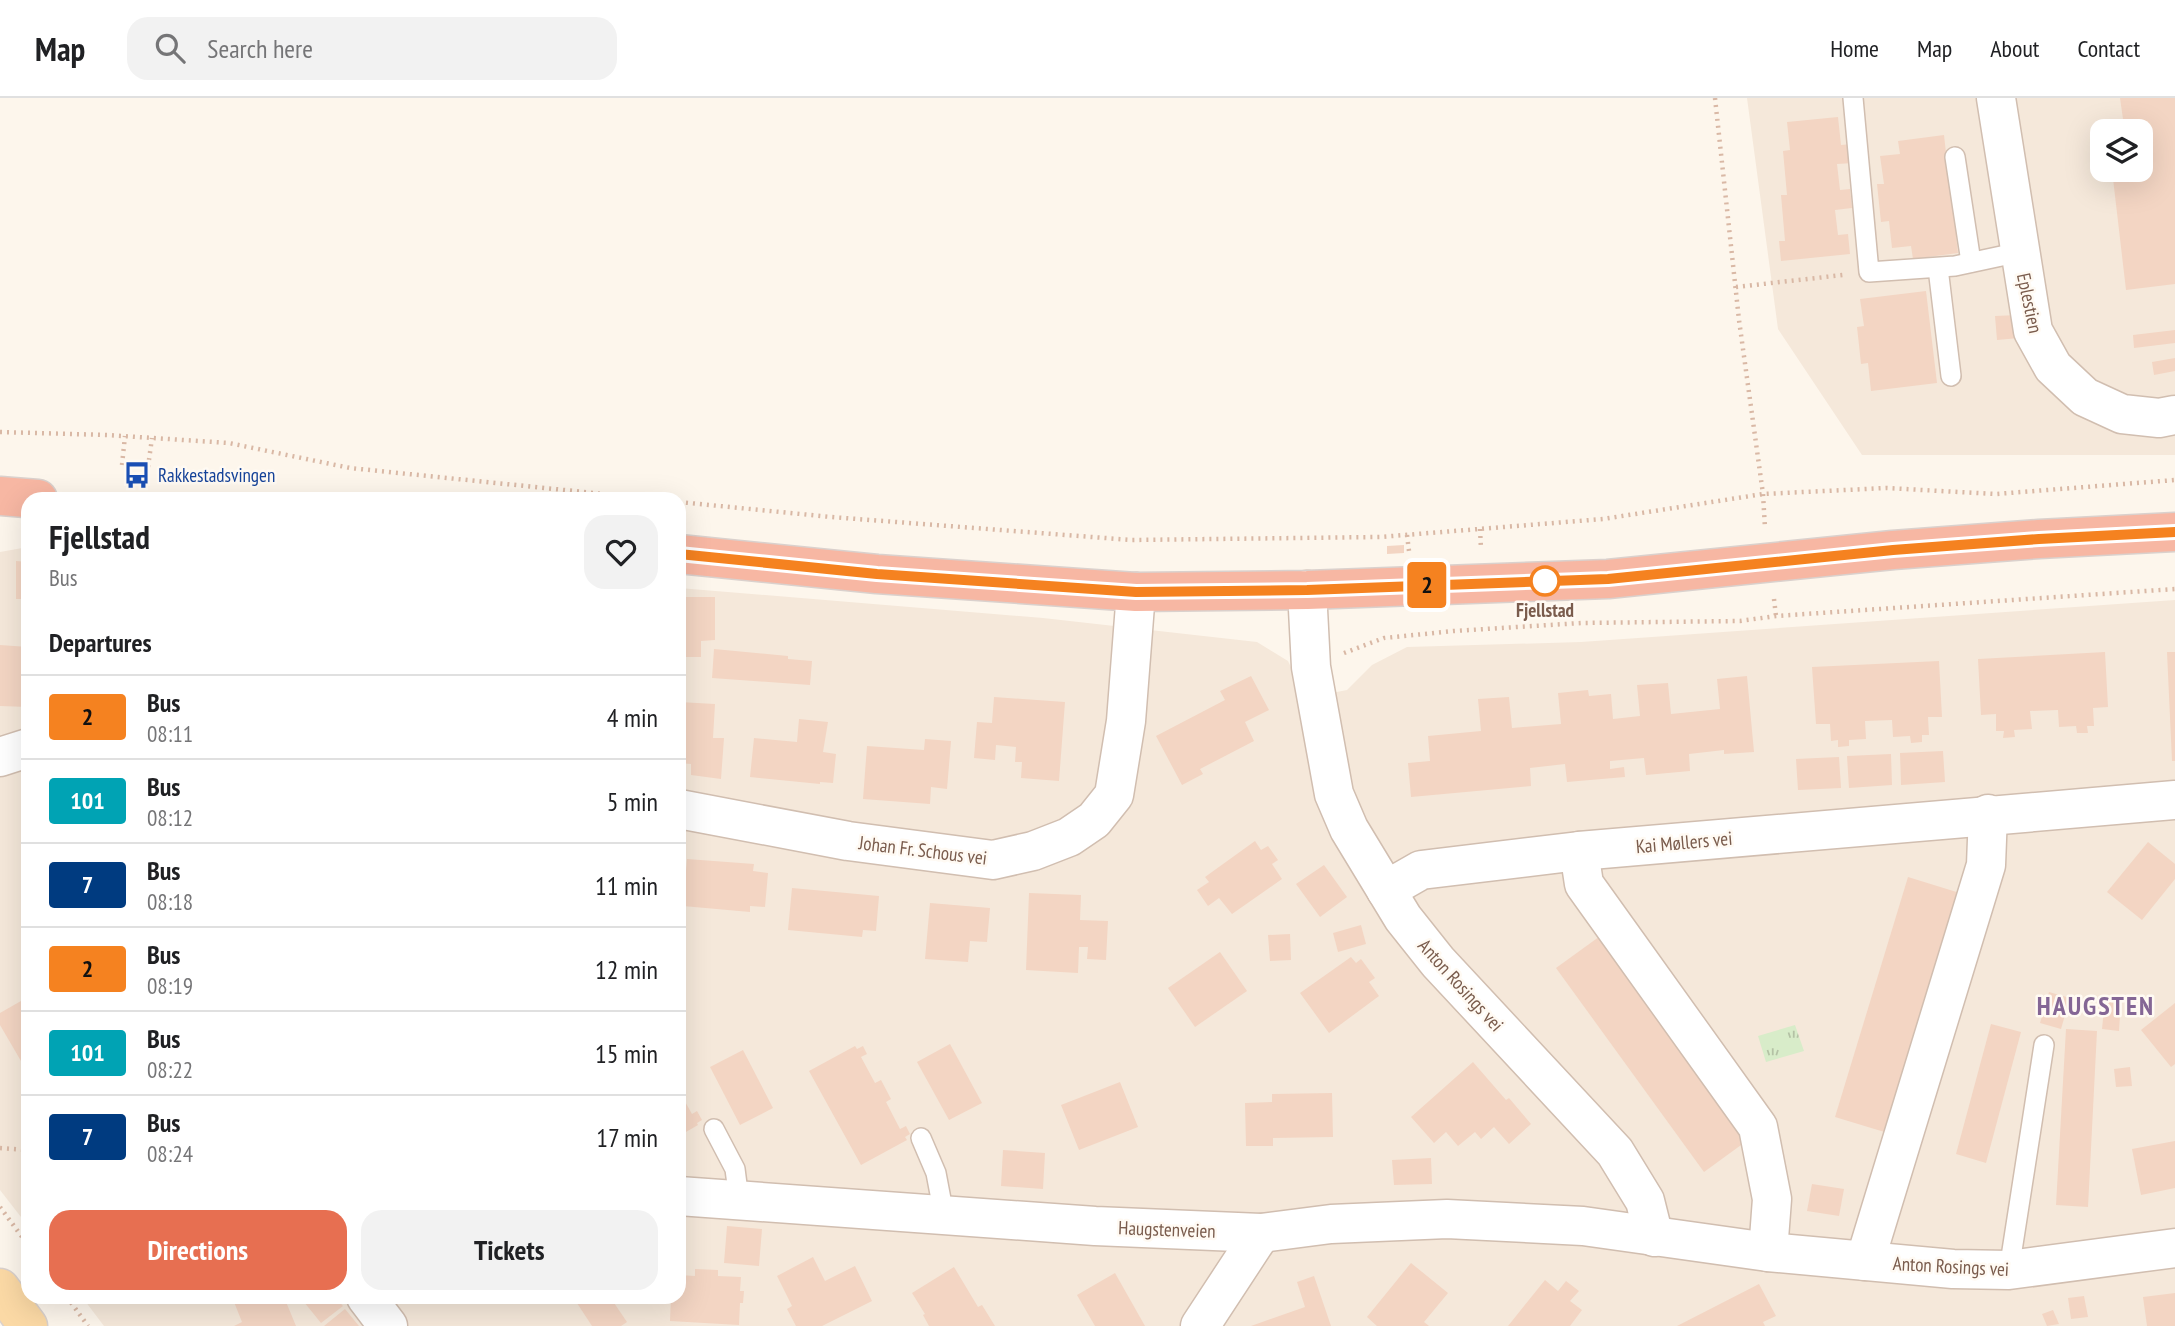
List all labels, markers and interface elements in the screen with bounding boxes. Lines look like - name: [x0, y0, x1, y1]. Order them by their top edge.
- search box: [127, 17, 617, 80]
- text: Map: [35, 27, 85, 70]
- icon: search: [151, 29, 189, 67]
- text: Search here: [207, 32, 313, 65]
- text: Home: [1830, 33, 1879, 64]
- text: Map: [1917, 33, 1952, 64]
- text: About: [1990, 33, 2039, 64]
- text: Contact: [2077, 33, 2140, 64]
- map controls: [2090, 119, 2153, 182]
- button: layers: [2090, 119, 2153, 182]
- street label: Eplestien: [2012, 271, 2048, 335]
- bus stop icon: Rakkestadsvingen: [122, 460, 152, 490]
- place label: Rakkestadsvingen: [158, 463, 275, 487]
- text: Fjellstad: [49, 515, 150, 558]
- button: heart: [584, 515, 658, 589]
- line badge: 2: [1404, 562, 1450, 608]
- text: Bus: [49, 563, 78, 592]
- marker: Fjellstad: [1530, 566, 1560, 596]
- text: 2: [1421, 569, 1433, 600]
- place label: Fjellstad: [1516, 598, 1574, 622]
- text: Departures: [49, 626, 152, 659]
- text: Bus: [147, 686, 180, 719]
- text: 2: [82, 701, 93, 732]
- text: 4 min: [607, 701, 658, 734]
- text: 08:11: [147, 719, 193, 748]
- text: Bus: [147, 770, 180, 803]
- text: 101: [70, 785, 105, 816]
- text: 5 min: [607, 785, 658, 818]
- text: 08:12: [147, 803, 193, 832]
- street label: Kai Møllers vei: [1635, 826, 1733, 858]
- street label: Johan Fr. Schous vei: [857, 830, 988, 870]
- text: Bus: [147, 854, 180, 887]
- text: 7: [82, 869, 93, 900]
- text: 11 min: [595, 869, 658, 902]
- text: 08:18: [147, 887, 193, 916]
- street label: Anton Rosings vei: [1413, 934, 1509, 1036]
- text: Bus: [147, 938, 180, 971]
- text: 2: [82, 953, 93, 984]
- text: 12 min: [595, 953, 658, 986]
- text: 08:19: [147, 971, 193, 1000]
- district label: HAUGSTEN: [2037, 989, 2155, 1022]
- text: Bus: [147, 1022, 180, 1055]
- text: 101: [70, 1037, 105, 1068]
- text: 15 min: [595, 1037, 658, 1070]
- text: 08:22: [147, 1055, 193, 1084]
- text: Bus: [147, 1106, 180, 1139]
- text: 7: [82, 1121, 93, 1152]
- text: 17 min: [596, 1121, 658, 1154]
- text: 08:24: [147, 1139, 193, 1168]
- button: Directions: [49, 1210, 347, 1290]
- button: Tickets: [361, 1210, 658, 1290]
- street label: Haugstenveien: [1118, 1215, 1216, 1243]
- street label: Anton Rosings vei: [1892, 1251, 2010, 1281]

